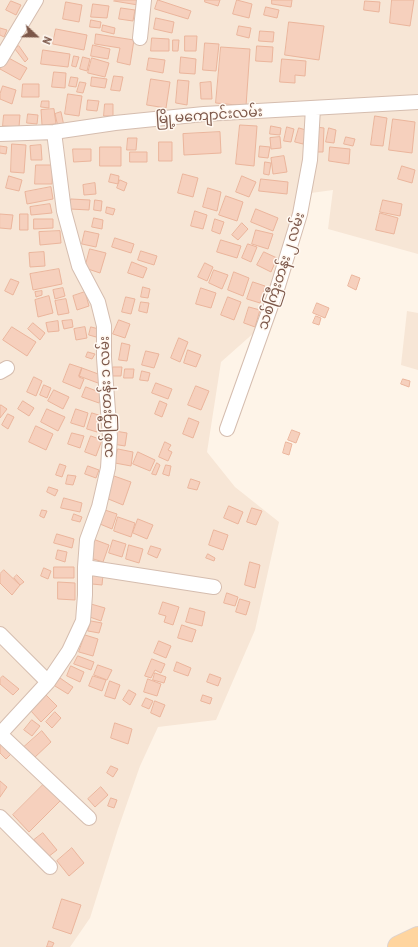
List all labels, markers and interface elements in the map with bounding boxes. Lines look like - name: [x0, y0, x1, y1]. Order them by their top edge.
- north arrow: [16, 16, 56, 56]
- text: N: [40, 35, 55, 47]
- street label: မြို့မကျောင်းလမ်း: [155, 103, 263, 127]
- street label: သစ်ကြီးတန်း ၂ လမ်း: [254, 210, 308, 332]
- street label: သစ်ကြီးတန်း ၁ လမ်း: [95, 336, 117, 458]

